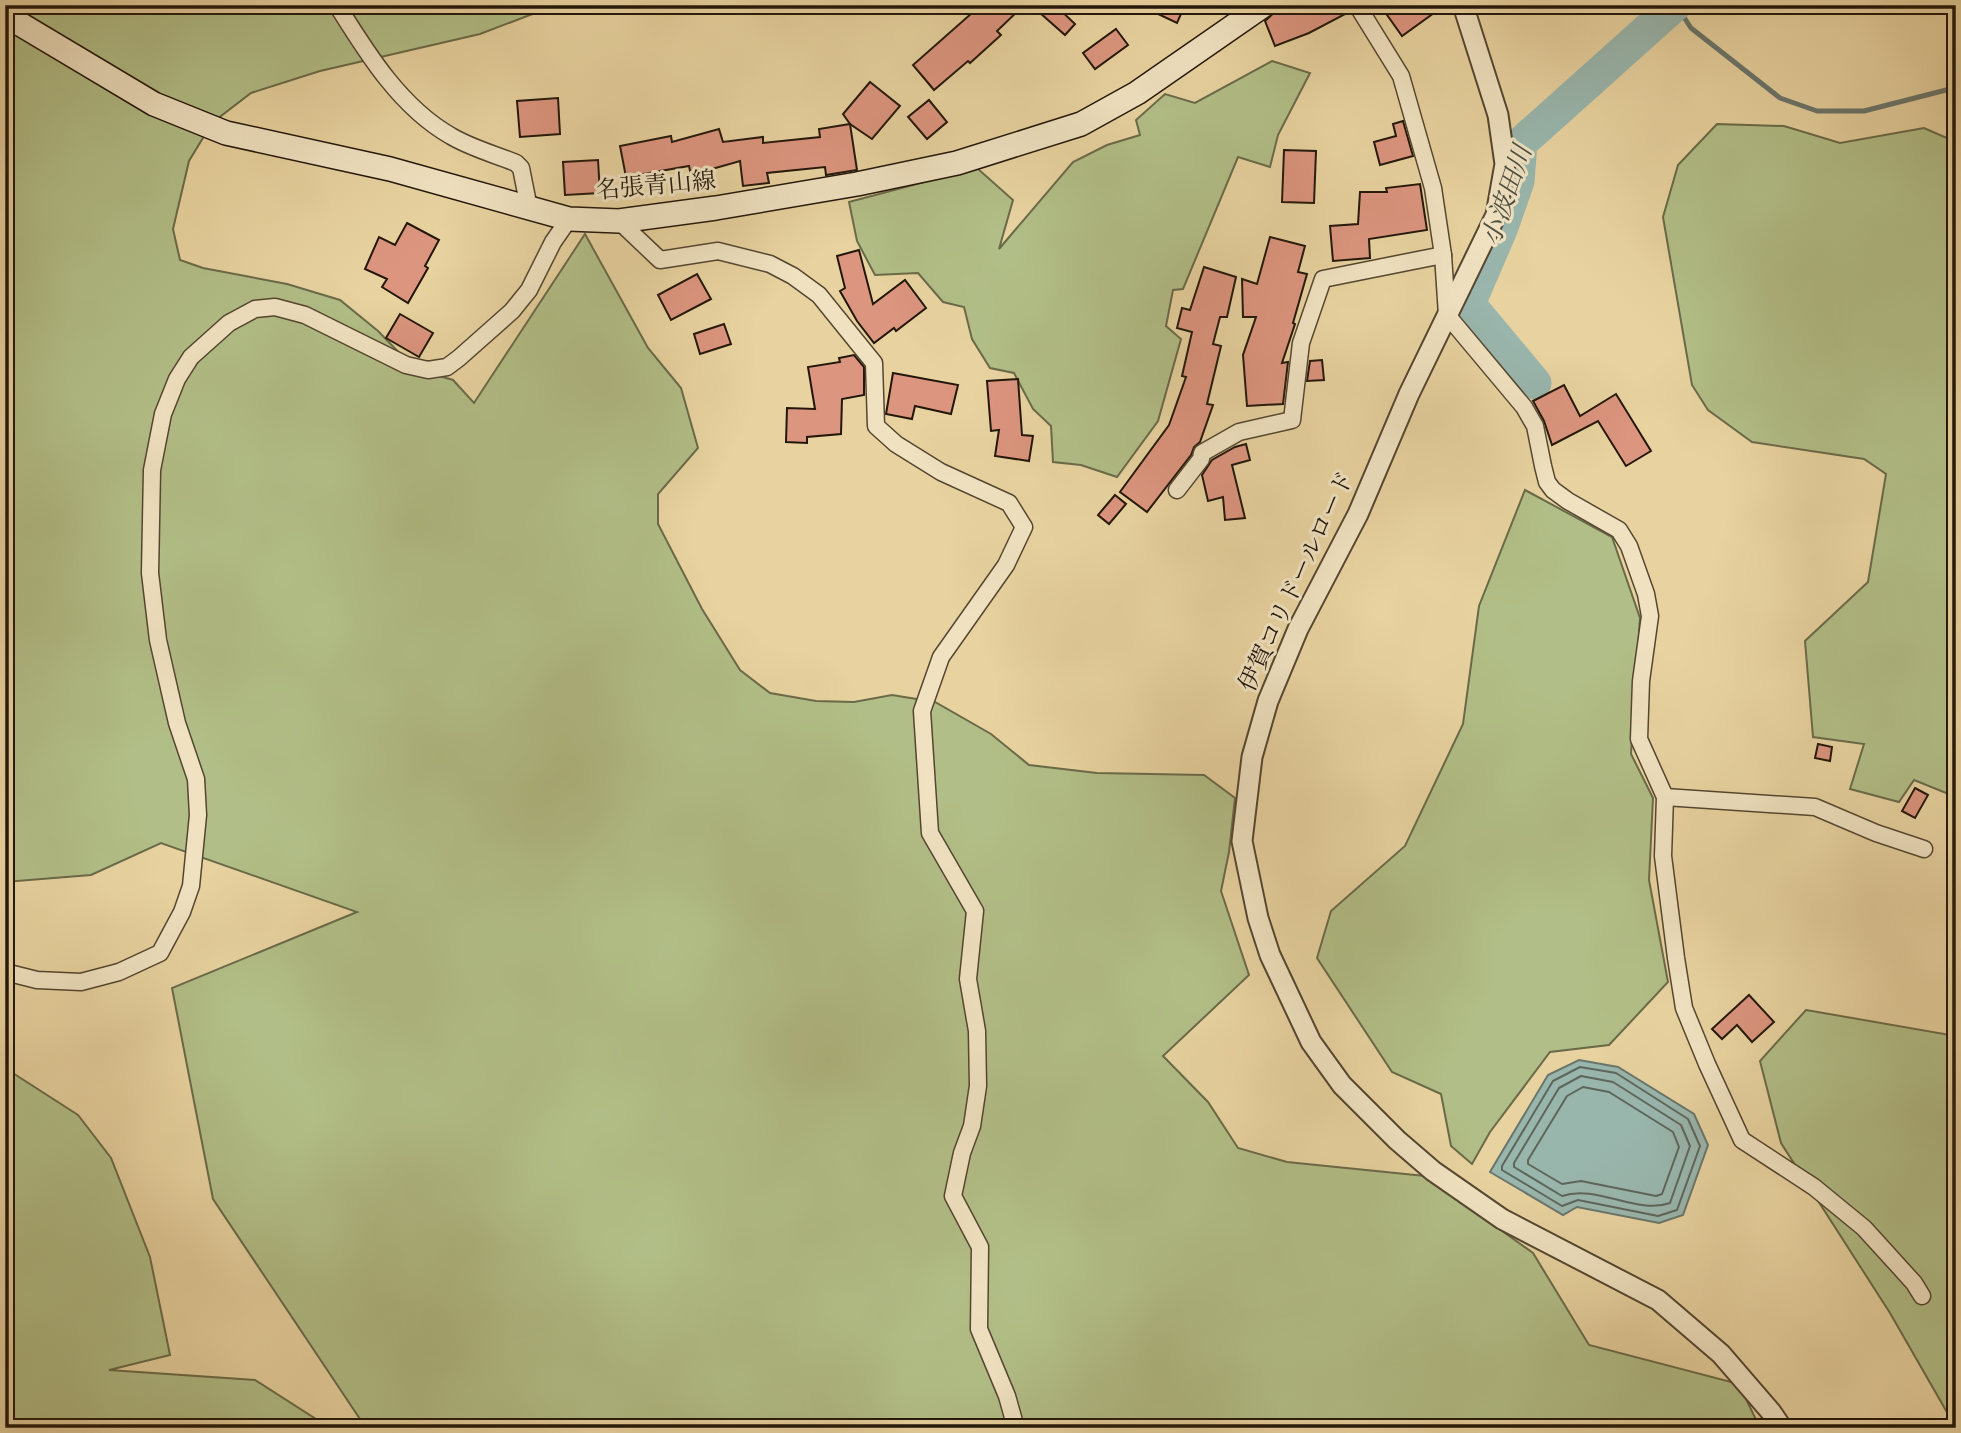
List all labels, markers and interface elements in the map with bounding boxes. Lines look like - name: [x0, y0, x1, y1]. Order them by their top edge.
- water label: 小波田川: [1477, 139, 1538, 249]
- street label: 名張青山線: [595, 167, 717, 204]
- street label: 伊賀コリドールロード: [1234, 467, 1359, 696]

